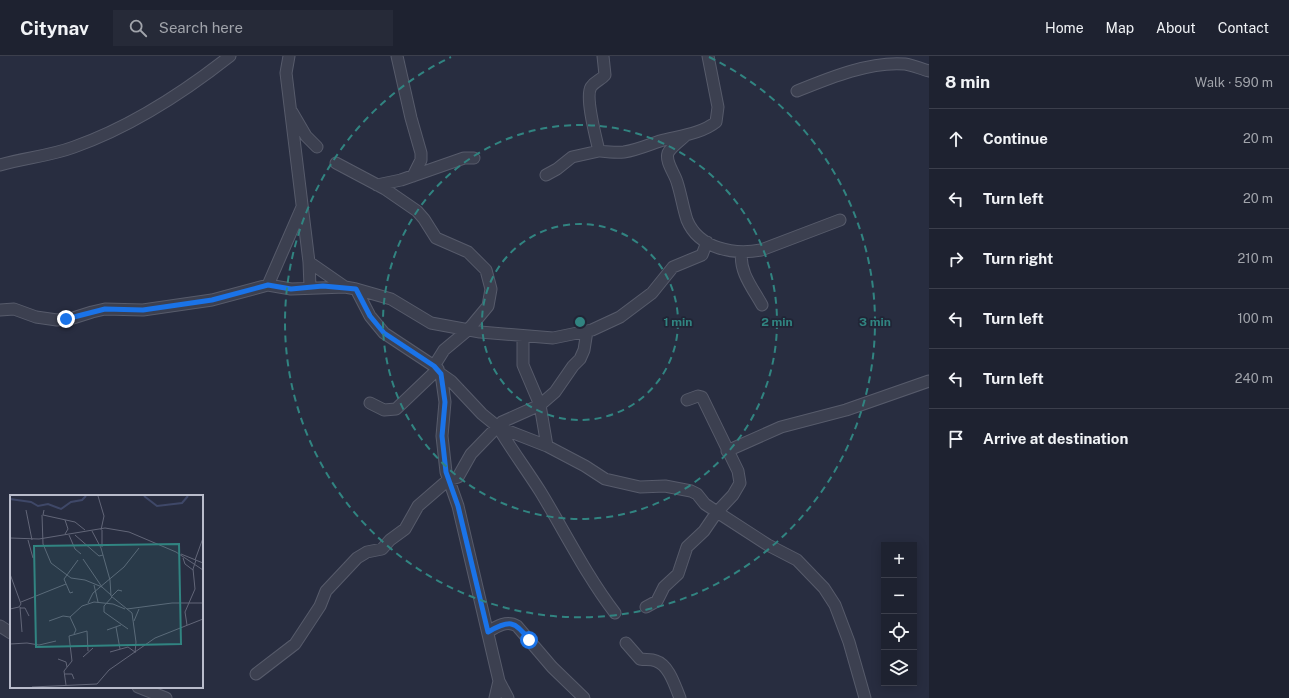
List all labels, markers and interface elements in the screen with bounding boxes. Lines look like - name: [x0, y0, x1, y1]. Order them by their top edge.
- search box: [113, 10, 393, 46]
- text: Citynav: [20, 17, 89, 39]
- icon: search: [127, 17, 149, 39]
- text: Search here: [159, 19, 243, 36]
- text: Home: [1045, 20, 1084, 36]
- text: Map: [1106, 20, 1134, 36]
- text: About: [1156, 20, 1196, 36]
- text: Contact: [1218, 20, 1269, 36]
- text: 8 min: [945, 72, 990, 92]
- text: Walk · 590 m: [1195, 75, 1273, 90]
- icon: ahead: [945, 128, 967, 150]
- text: Continue: [983, 130, 1048, 147]
- text: 20 m: [1243, 131, 1273, 146]
- icon: left: [945, 188, 967, 210]
- text: Turn left: [983, 190, 1044, 207]
- text: 20 m: [1243, 191, 1273, 206]
- icon: right: [945, 248, 967, 270]
- text: Turn right: [983, 250, 1053, 267]
- text: 210 m: [1238, 251, 1273, 266]
- icon: left: [945, 308, 967, 330]
- route end: [57, 310, 75, 328]
- text: Turn left: [983, 310, 1044, 327]
- text: 100 m: [1237, 311, 1273, 326]
- centre of rings: [573, 315, 587, 329]
- text: 1 min: [664, 315, 692, 329]
- text: 2 min: [761, 315, 793, 329]
- text: 3 min: [859, 315, 891, 329]
- icon: left: [945, 368, 967, 390]
- text: Turn left: [983, 370, 1044, 387]
- text: 240 m: [1235, 371, 1273, 386]
- icon: arrive: [945, 428, 967, 450]
- text: Arrive at destination: [983, 430, 1128, 447]
- inset map: [10, 495, 203, 688]
- map controls: [881, 542, 917, 686]
- button: +: [881, 542, 917, 578]
- button: −: [881, 578, 917, 614]
- button: locate: [881, 614, 917, 650]
- route start: [520, 631, 538, 649]
- button: layers: [881, 650, 917, 686]

